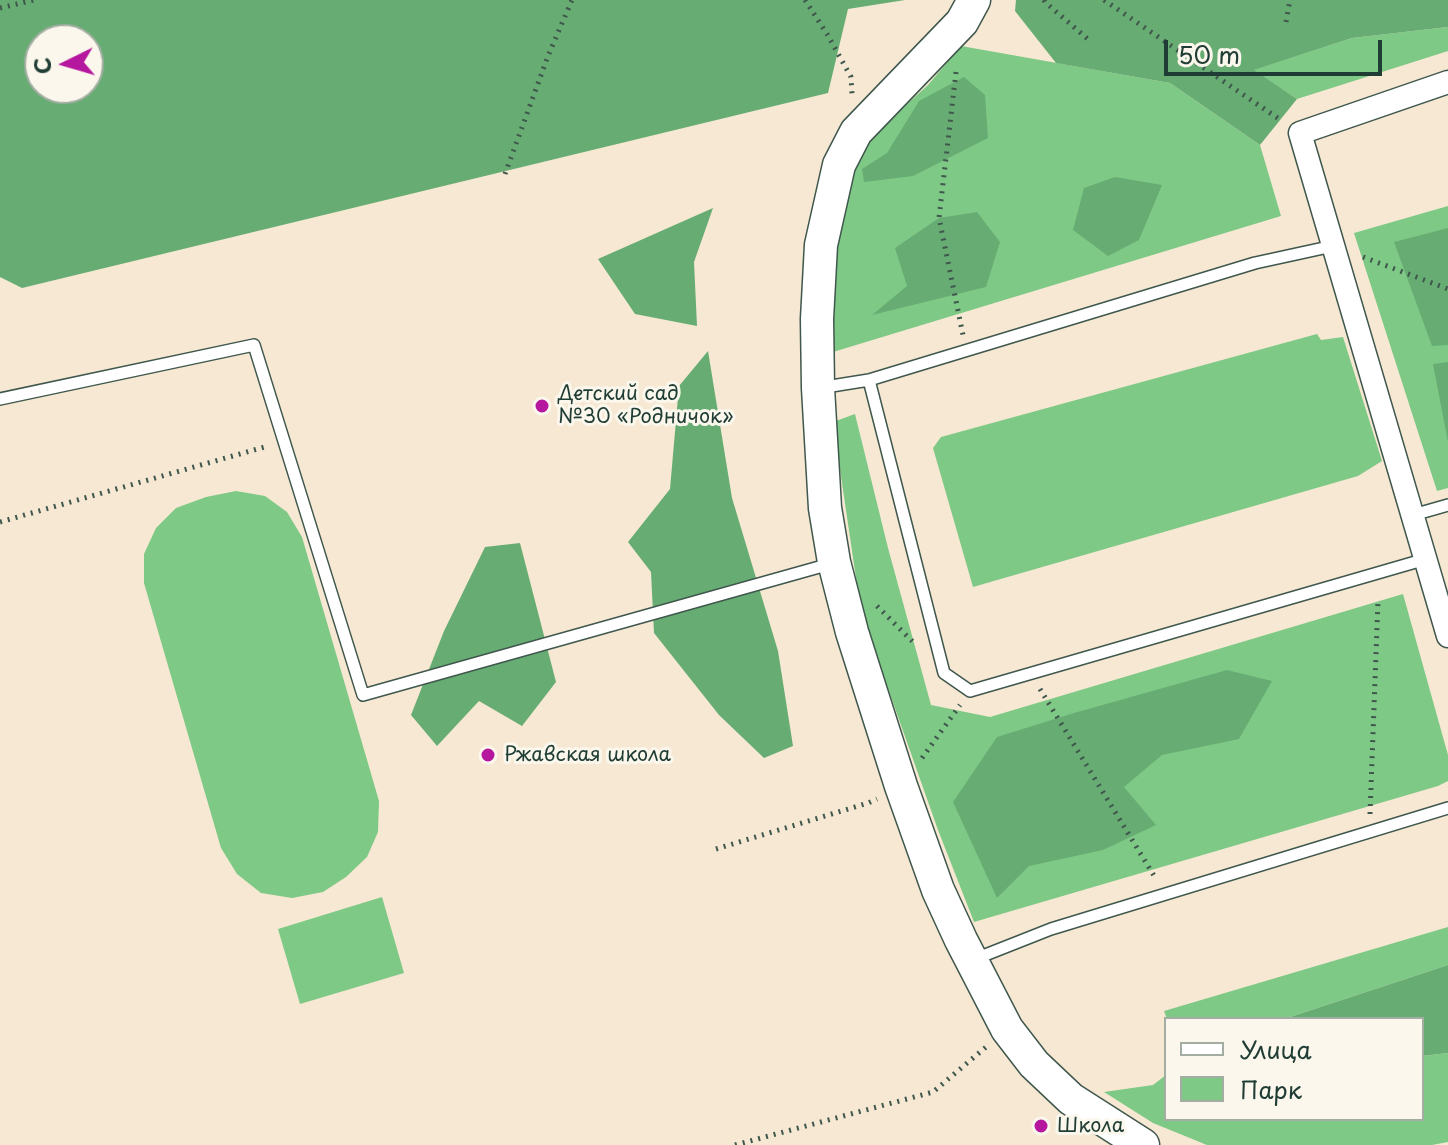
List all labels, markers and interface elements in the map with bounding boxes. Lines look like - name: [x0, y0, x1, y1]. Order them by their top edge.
- north arrow: [24, 24, 104, 104]
- scale bar: [1168, 24, 1386, 74]
- text: 50 m: [1178, 36, 1240, 72]
- text: С: [24, 56, 59, 76]
- place label: Детский сад №30 «Родничок»: [558, 382, 733, 429]
- marker: Детский сад №30 «Родничок»: [533, 397, 551, 415]
- place label: Ржавская школа: [504, 743, 671, 767]
- marker: Ржавская школа: [479, 746, 497, 764]
- legend: [1164, 1017, 1424, 1121]
- text: Улица: [1240, 1031, 1312, 1067]
- text: Парк: [1240, 1071, 1302, 1107]
- place label: Школа: [1057, 1114, 1124, 1138]
- marker: Школа: [1032, 1117, 1050, 1135]

